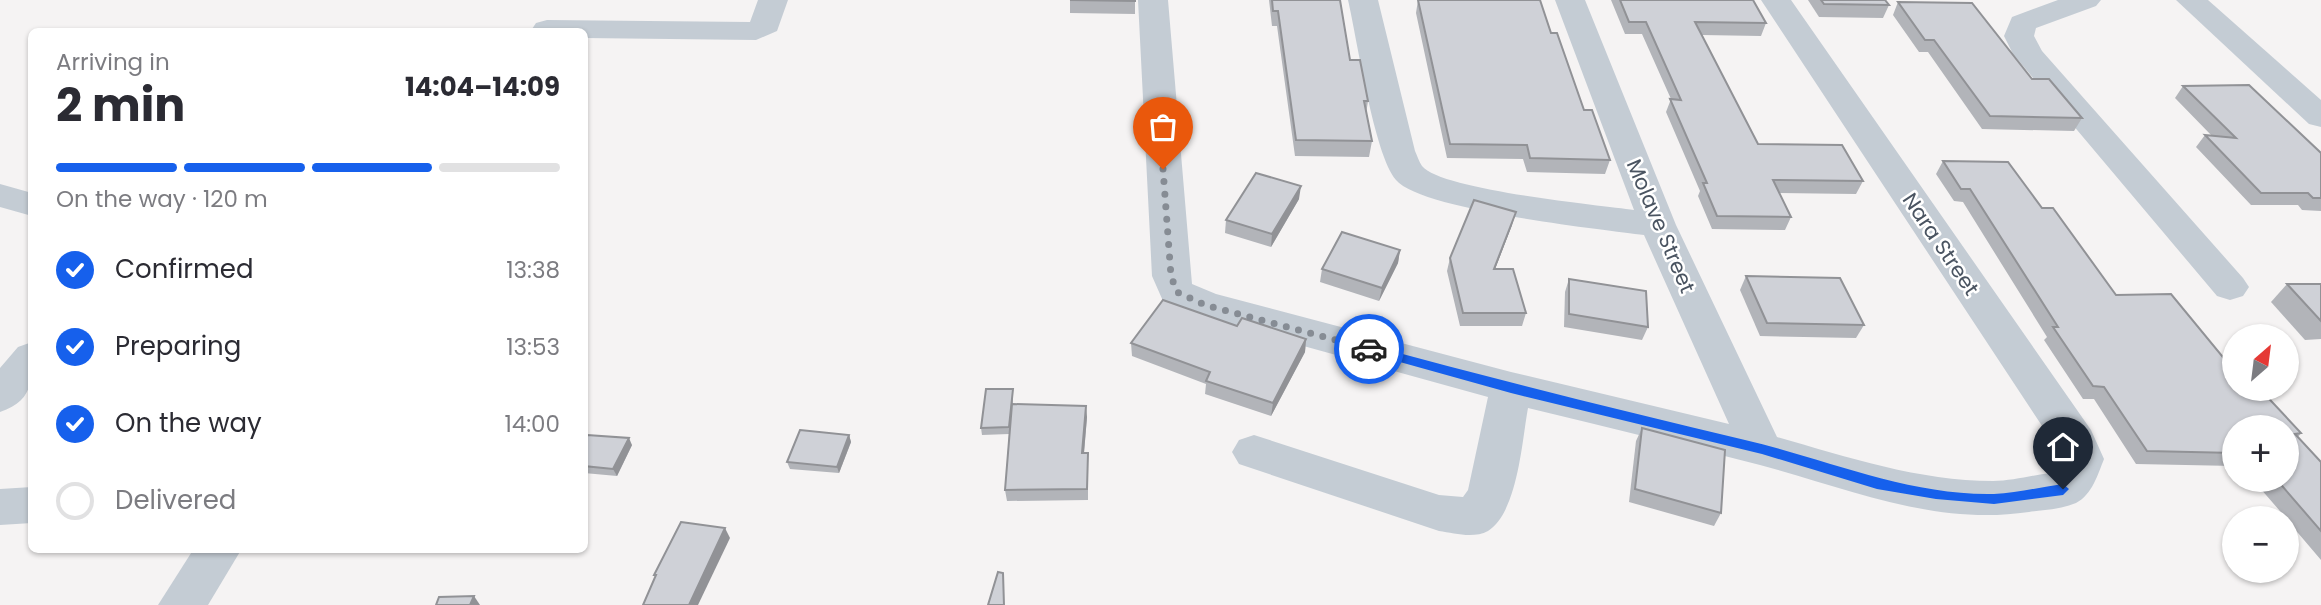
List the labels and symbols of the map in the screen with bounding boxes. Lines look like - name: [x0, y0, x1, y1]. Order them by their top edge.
- pin: [1133, 97, 1193, 169]
- street label: Molave Street: [1620, 155, 1702, 297]
- street label: Nara Street: [1896, 187, 1986, 301]
- courier: [1334, 314, 1404, 384]
- north arrow: [2222, 324, 2300, 401]
- pin: [2033, 417, 2093, 489]

